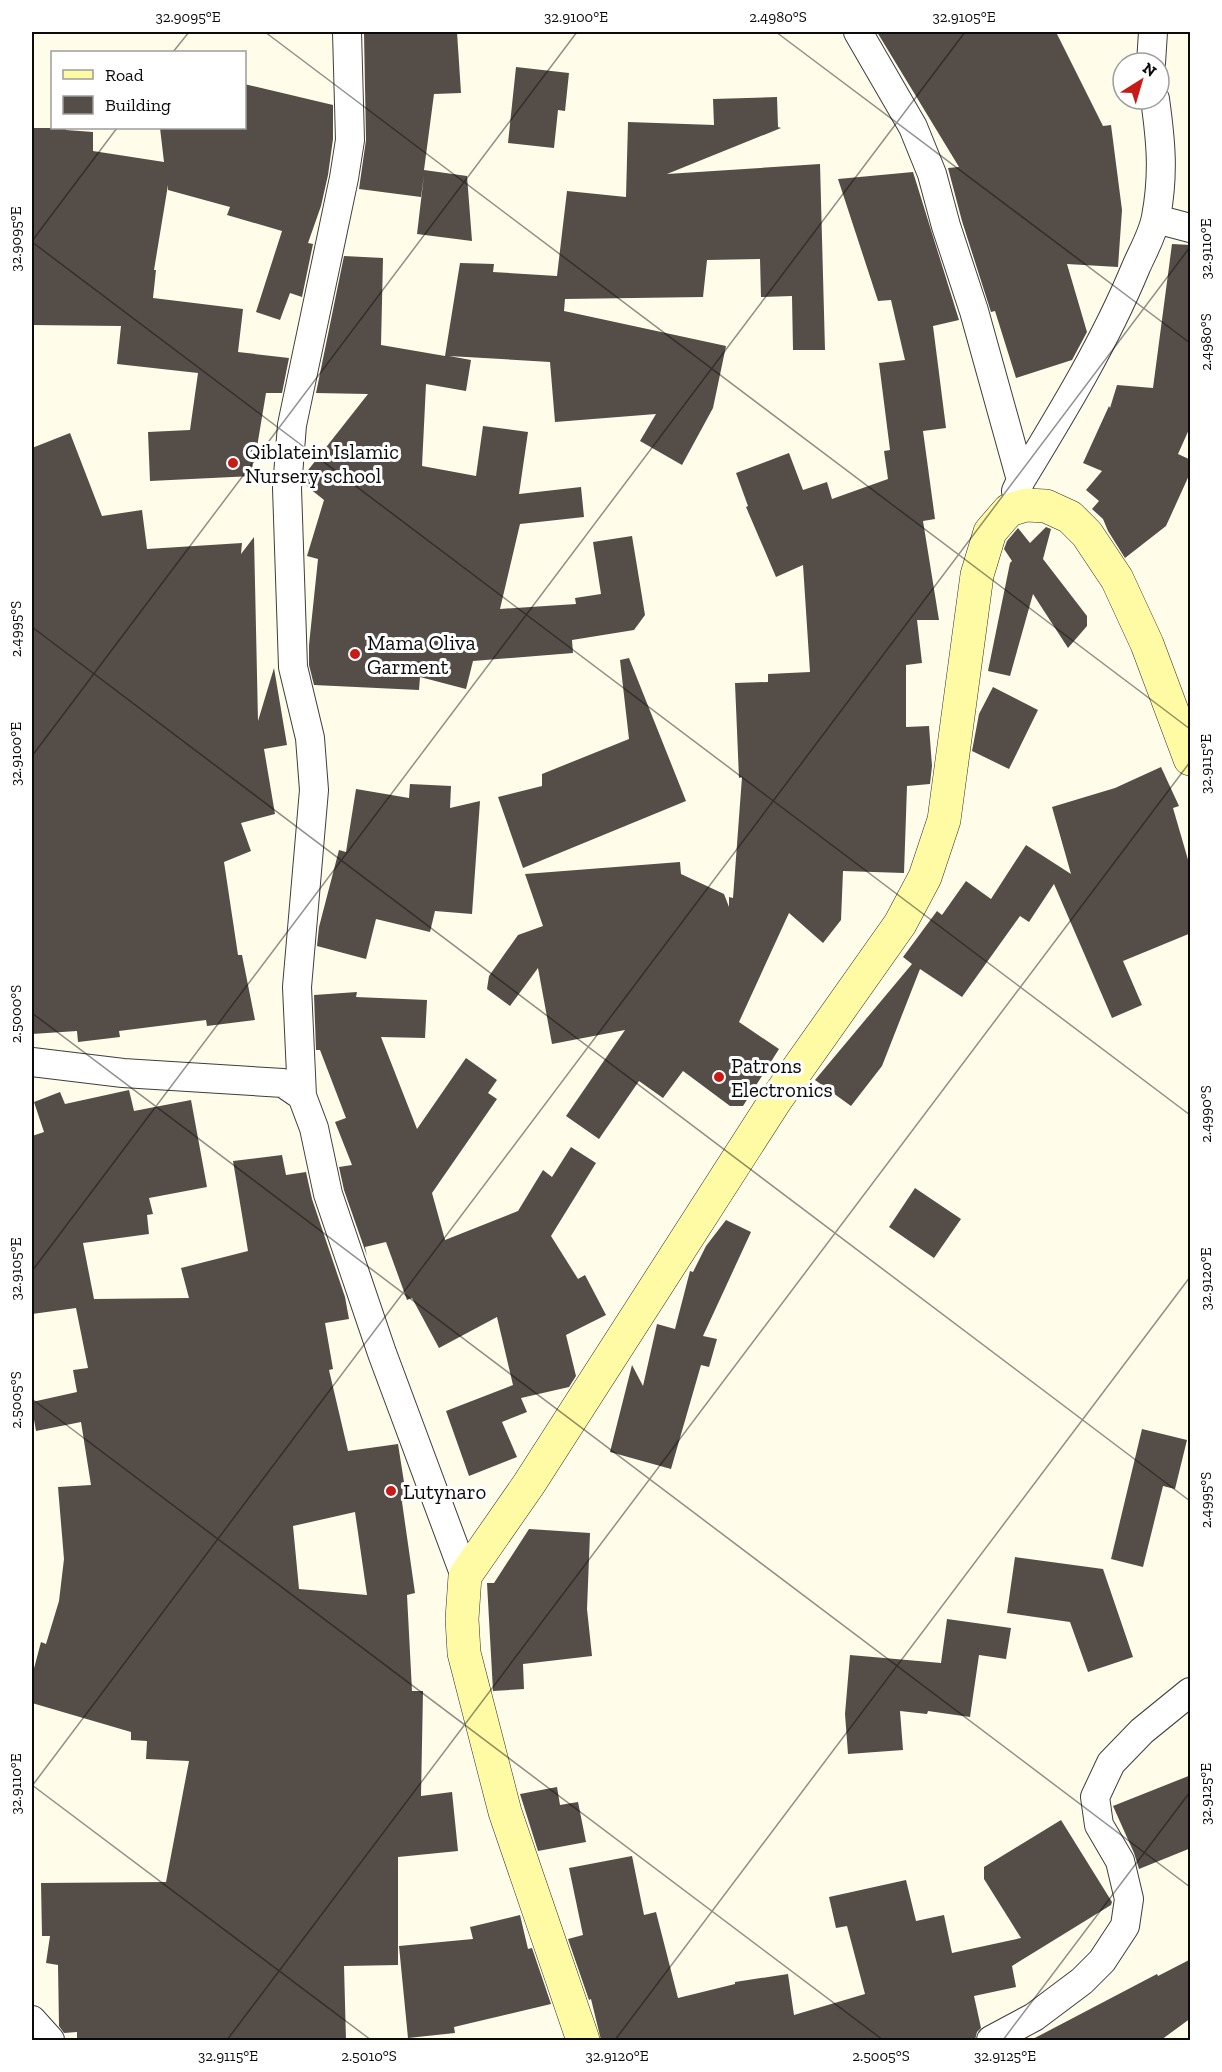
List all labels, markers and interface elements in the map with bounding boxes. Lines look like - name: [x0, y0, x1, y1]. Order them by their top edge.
- text: 32.9095°E: [155, 8, 221, 26]
- text: 32.9100°E: [544, 8, 608, 26]
- text: 2.4980°S: [749, 8, 807, 26]
- text: 32.9105°E: [932, 8, 996, 26]
- legend: [51, 51, 246, 129]
- north arrow: [1111, 51, 1171, 111]
- text: N: [1139, 58, 1160, 81]
- text: Road: [105, 64, 144, 86]
- text: Building: [105, 94, 171, 116]
- text: 32.9095°E: [7, 206, 25, 272]
- text: 32.9110°E: [1197, 218, 1215, 280]
- text: 2.4980°S: [1197, 313, 1215, 371]
- place label: Qiblatein Islamic Nursery school: [245, 439, 399, 488]
- marker: Qiblatein Islamic Nursery school: [226, 456, 240, 470]
- text: 2.4995°S: [7, 601, 25, 657]
- place label: Mama Oliva Garment: [367, 630, 476, 679]
- marker: Mama Oliva Garment: [348, 647, 362, 661]
- text: 32.9100°E: [7, 722, 25, 786]
- text: 32.9115°E: [1197, 734, 1215, 794]
- text: 2.5000°S: [7, 985, 25, 1043]
- place label: Patrons Electronics: [731, 1053, 833, 1102]
- marker: Patrons Electronics: [712, 1070, 726, 1084]
- text: 2.4990°S: [1197, 1085, 1215, 1143]
- text: 32.9105°E: [7, 1237, 25, 1301]
- text: 32.9120°E: [1197, 1247, 1215, 1311]
- text: 2.5005°S: [7, 1371, 25, 1429]
- text: 2.4995°S: [1197, 1472, 1215, 1528]
- place label: Lutynaro: [403, 1479, 486, 1504]
- marker: Lutynaro: [384, 1484, 398, 1498]
- text: 32.9110°E: [7, 1753, 25, 1815]
- text: 32.9125°E: [1197, 1763, 1215, 1825]
- text: 32.9115°E: [198, 2047, 258, 2065]
- text: 2.5010°S: [341, 2047, 397, 2065]
- text: 32.9120°E: [585, 2047, 649, 2065]
- text: 2.5005°S: [852, 2047, 910, 2065]
- text: 32.9125°E: [974, 2047, 1036, 2065]

